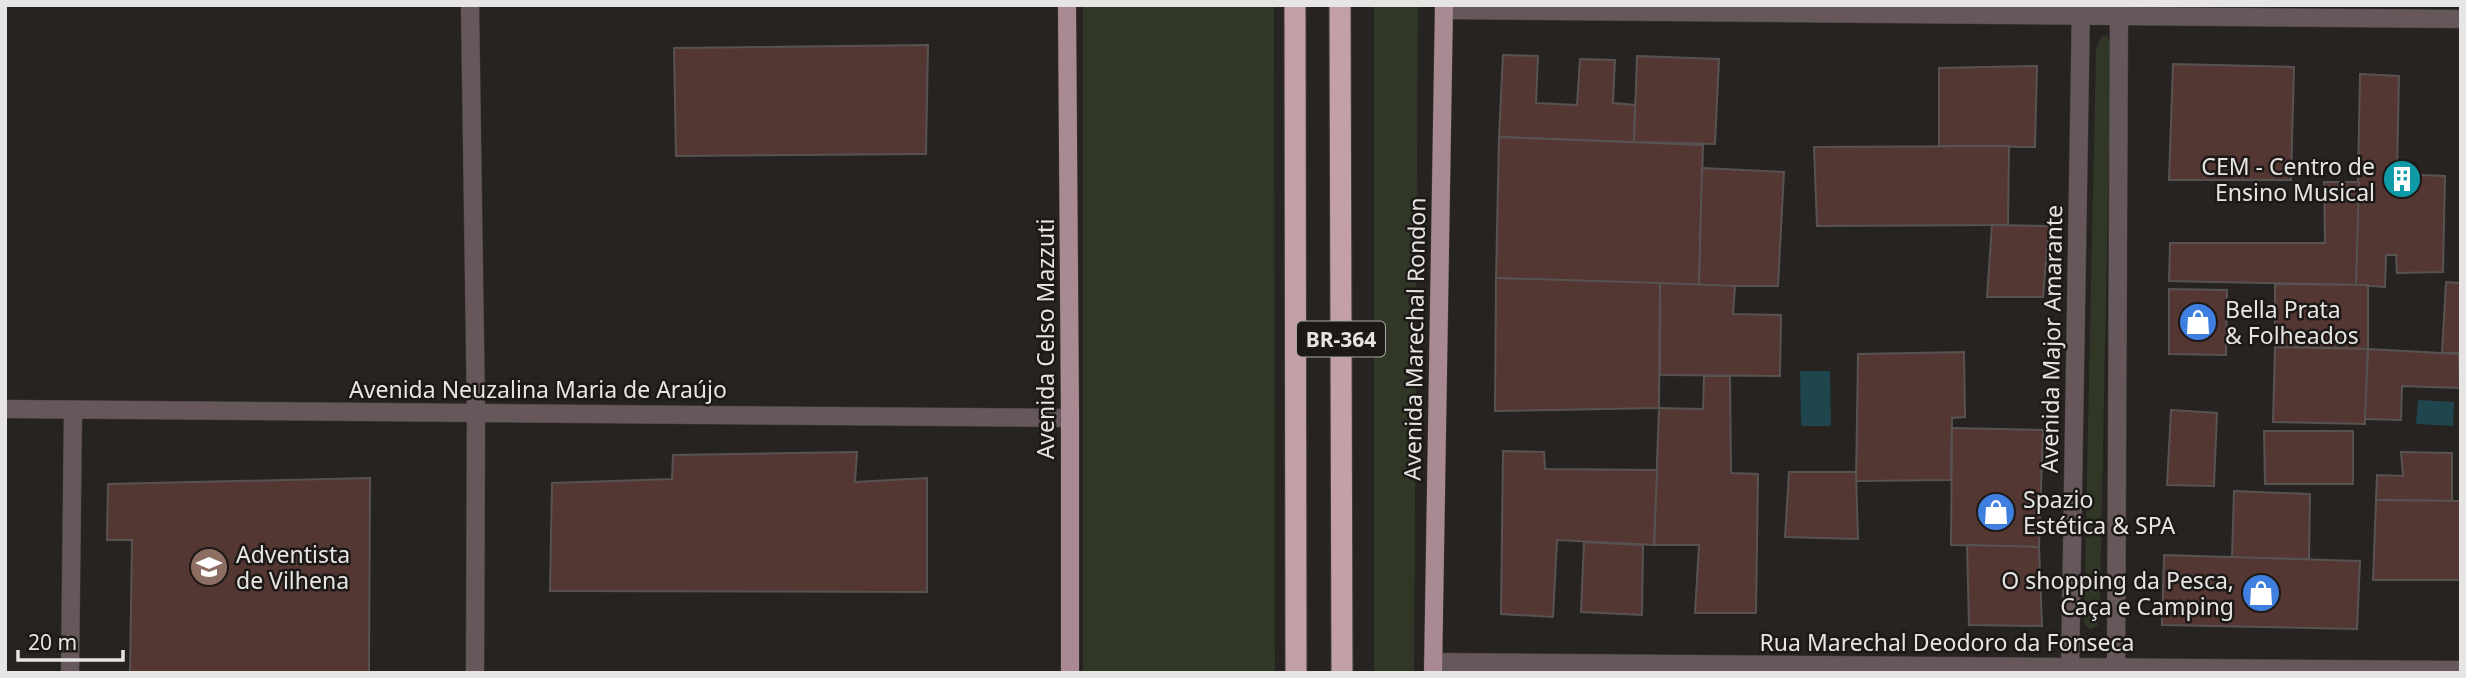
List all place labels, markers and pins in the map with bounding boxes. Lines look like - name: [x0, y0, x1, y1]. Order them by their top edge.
- place label: CEM - Centro de Ensino Musical: [2201, 150, 2375, 208]
- building icon: CEM - Centro de Ensino Musical: [2381, 158, 2423, 200]
- place label: Bella Prata & Folheados: [2225, 293, 2359, 351]
- shop icon: Bella Prata & Folheados: [2177, 301, 2219, 343]
- place label: Spazio Estética & SPA: [2023, 483, 2175, 541]
- shop icon: Spazio Estética & SPA: [1975, 491, 2017, 533]
- place label: Adventista de Vilhena: [236, 538, 350, 596]
- school or university icon: Adventista de Vilhena: [188, 546, 230, 588]
- place label: O shopping da Pesca, Caça e Camping: [2001, 564, 2234, 622]
- shop icon: O shopping da Pesca, Caça e Camping: [2240, 572, 2282, 614]

